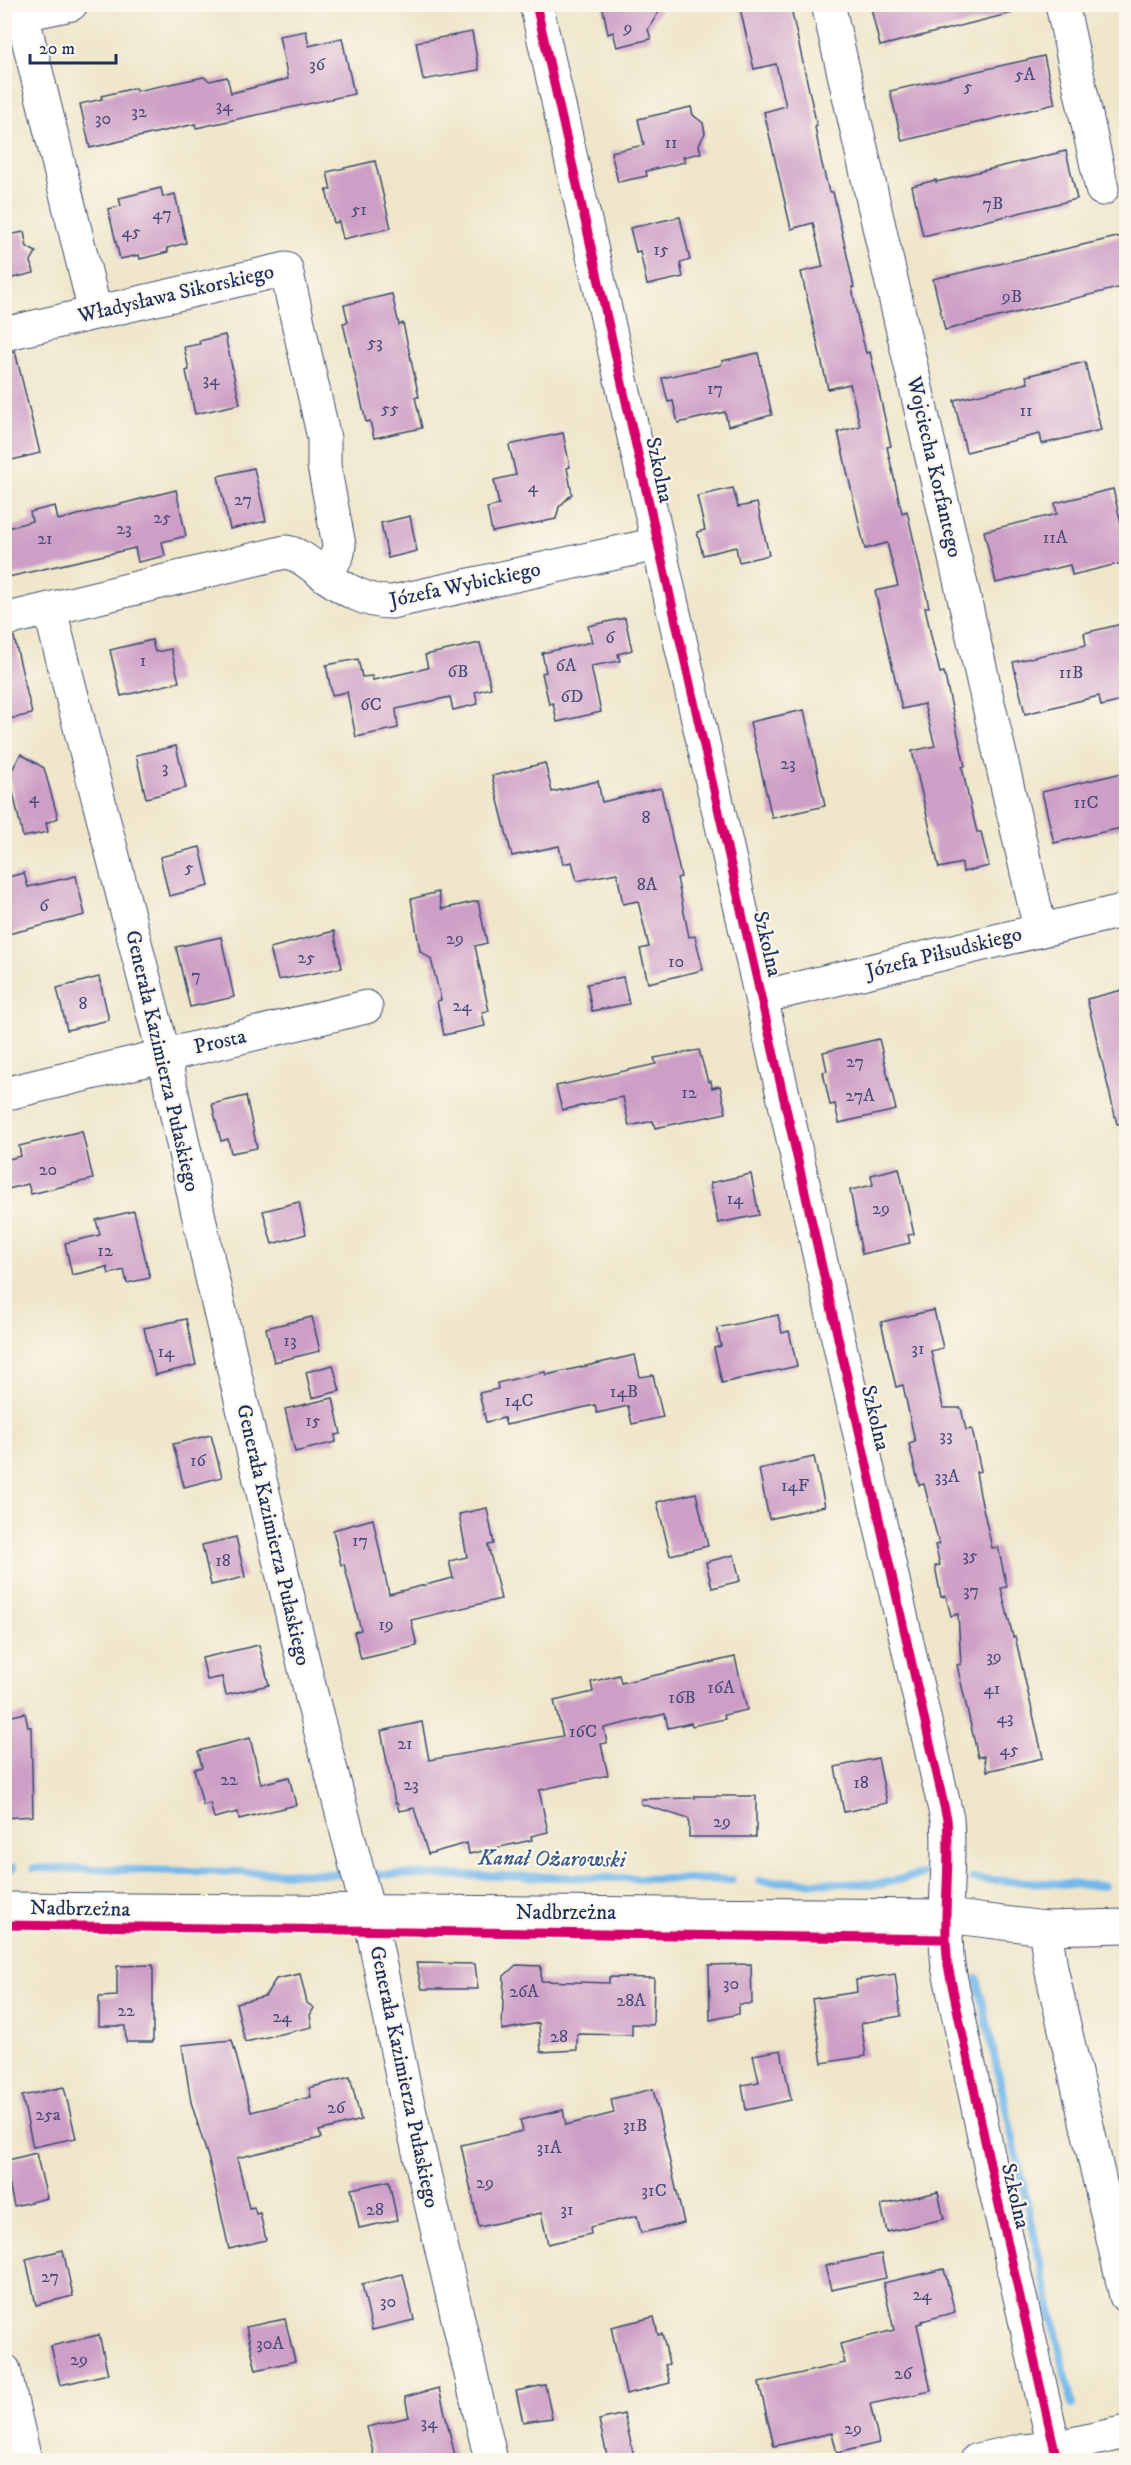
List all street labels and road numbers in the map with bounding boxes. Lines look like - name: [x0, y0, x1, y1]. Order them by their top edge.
- street label: Władysława Sikorskiego: [75, 259, 277, 329]
- street label: Wojciecha Korfantego: [900, 373, 967, 560]
- street label: Szkolna: [639, 435, 679, 505]
- street label: Józefa Wybickiego: [385, 556, 543, 614]
- street label: Szkolna: [747, 909, 787, 979]
- street label: Józefa Piłsudskiego: [861, 921, 1025, 985]
- street label: Generała Kazimierza Pułaskiego: [119, 928, 205, 1194]
- street label: Prosta: [191, 1023, 249, 1061]
- street label: Szkolna: [855, 1383, 895, 1453]
- street label: Generała Kazimierza Pułaskiego: [230, 1402, 316, 1668]
- street label: Nadbrzeżna: [30, 1895, 131, 1923]
- street label: Nadbrzeżna: [516, 1900, 616, 1926]
- street label: Generała Kazimierza Pułaskiego: [363, 1944, 445, 2210]
- street label: Szkolna: [995, 2161, 1035, 2231]

